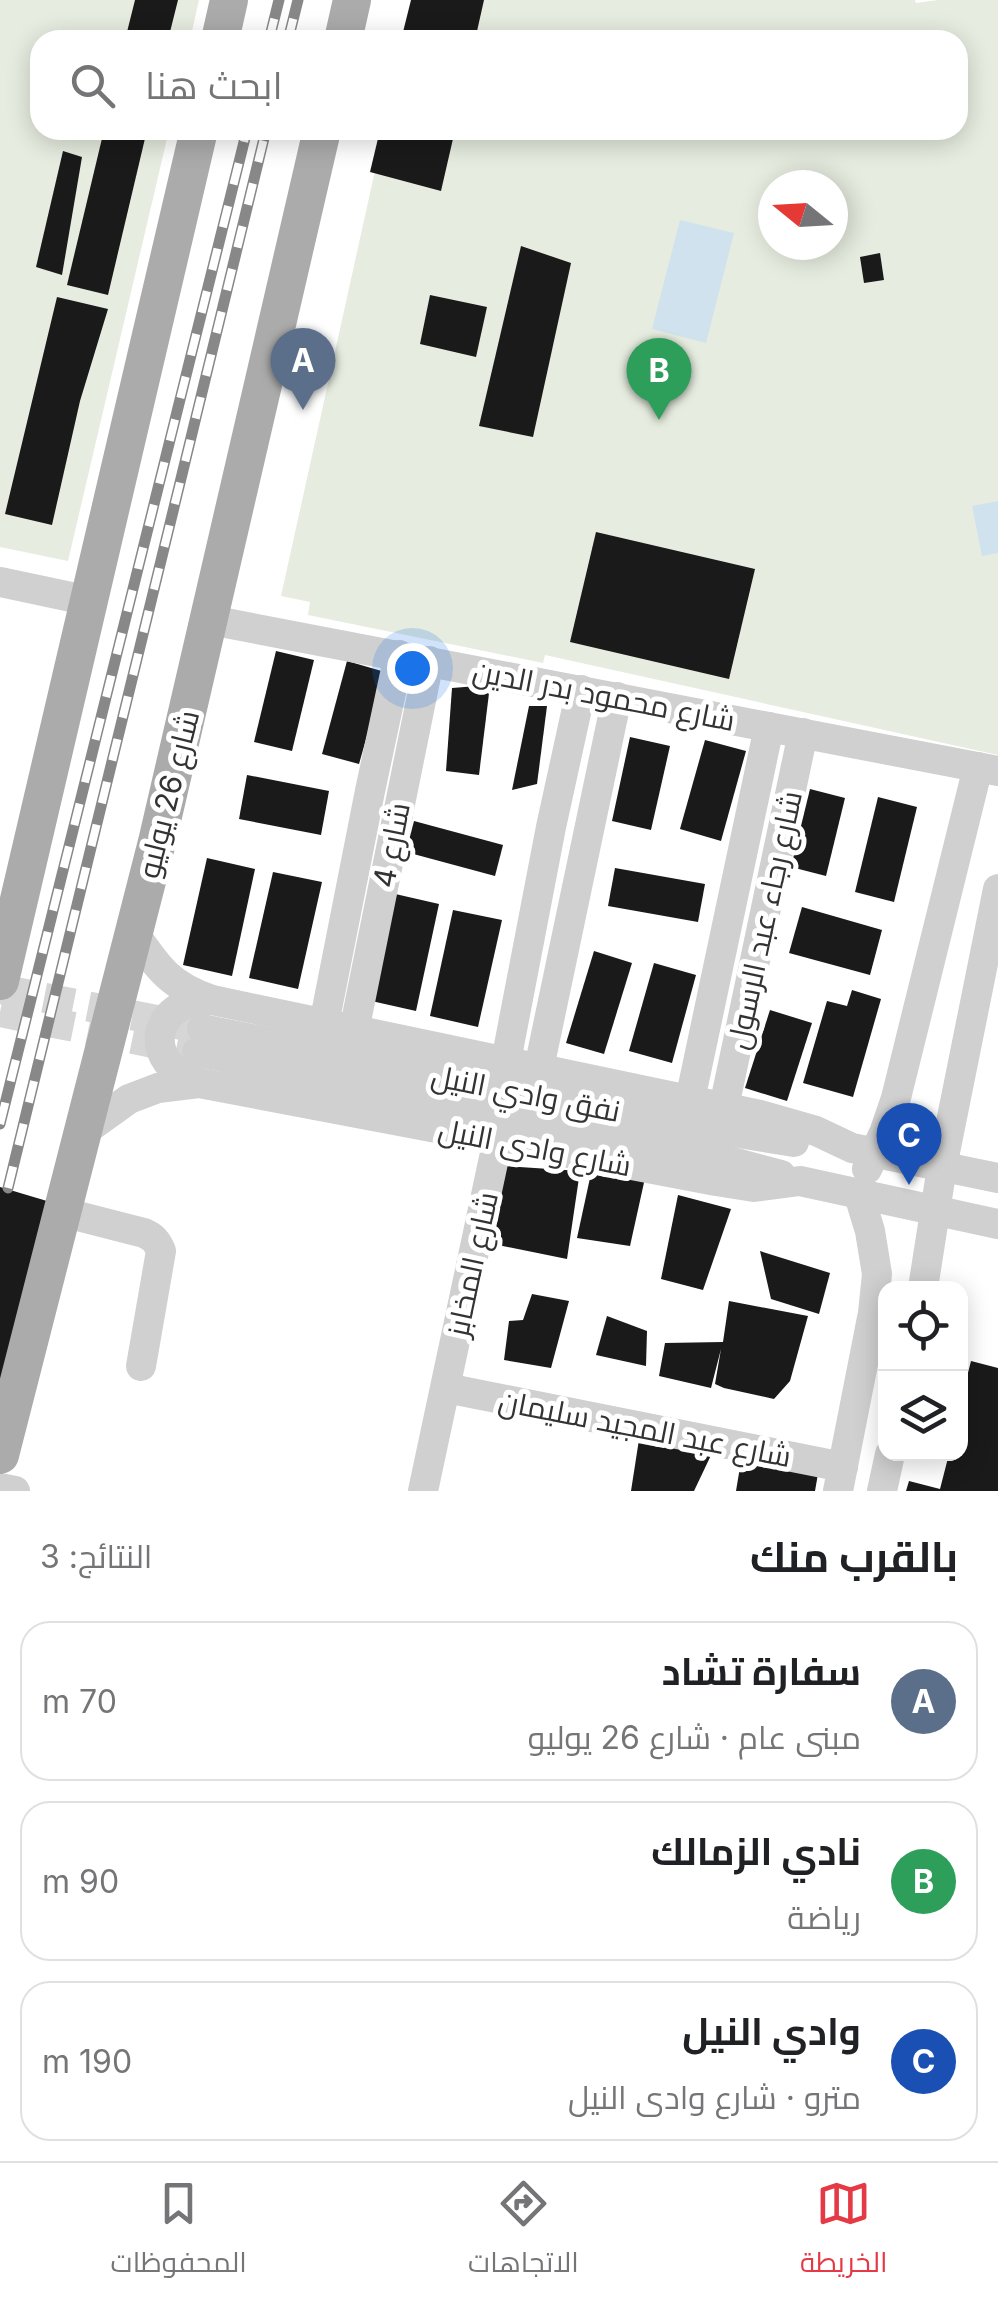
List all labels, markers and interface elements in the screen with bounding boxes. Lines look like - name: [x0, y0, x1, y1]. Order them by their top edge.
- search box: [30, 30, 968, 140]
- icon: search: [65, 58, 120, 113]
- text: ابحث هنا: [145, 62, 283, 108]
- north arrow: [758, 170, 848, 260]
- pin: A: [270, 328, 336, 410]
- pin: B: [626, 338, 692, 420]
- your location: [387, 643, 438, 694]
- street label: شارع محمود بدر الدين: [469, 652, 738, 741]
- street label: شارع 26 يوليو: [130, 706, 209, 882]
- street label: شارع رجاء عبد الرسول: [719, 788, 812, 1053]
- street label: شارع 4: [365, 799, 420, 891]
- street label: نفق وادي النيل: [427, 1057, 623, 1135]
- pin: C: [876, 1102, 942, 1185]
- street label: شارع وادى النيل: [435, 1111, 634, 1186]
- street label: شارع المخابز: [439, 1188, 508, 1342]
- map controls: [878, 1281, 968, 1461]
- button: locate: [878, 1281, 968, 1371]
- button: layers: [878, 1371, 968, 1461]
- street label: شارع عبد المجيد سليمان: [495, 1382, 794, 1477]
- text: بالقرب منك: [750, 1531, 958, 1582]
- text: النتائج: 3: [40, 1537, 152, 1576]
- text: سفارة تشاد: [662, 1648, 861, 1694]
- text: 70 m: [42, 1682, 117, 1721]
- text: A: [912, 1682, 935, 1721]
- text: مبنى عام · شارع 26 يوليو: [528, 1718, 861, 1757]
- text: نادي الزمالك: [651, 1828, 861, 1874]
- text: 90 m: [42, 1862, 119, 1901]
- text: B: [913, 1862, 934, 1901]
- text: رياضة: [787, 1898, 861, 1937]
- text: وادي النيل: [682, 2008, 861, 2054]
- text: 190 m: [42, 2042, 132, 2081]
- text: C: [912, 2042, 935, 2081]
- text: مترو · شارع وادى النيل: [568, 2078, 861, 2117]
- tab: المحفوظات: [111, 2176, 247, 2288]
- tab: الاتجاهات: [468, 2176, 579, 2288]
- tab: الخريطة: [800, 2176, 887, 2288]

